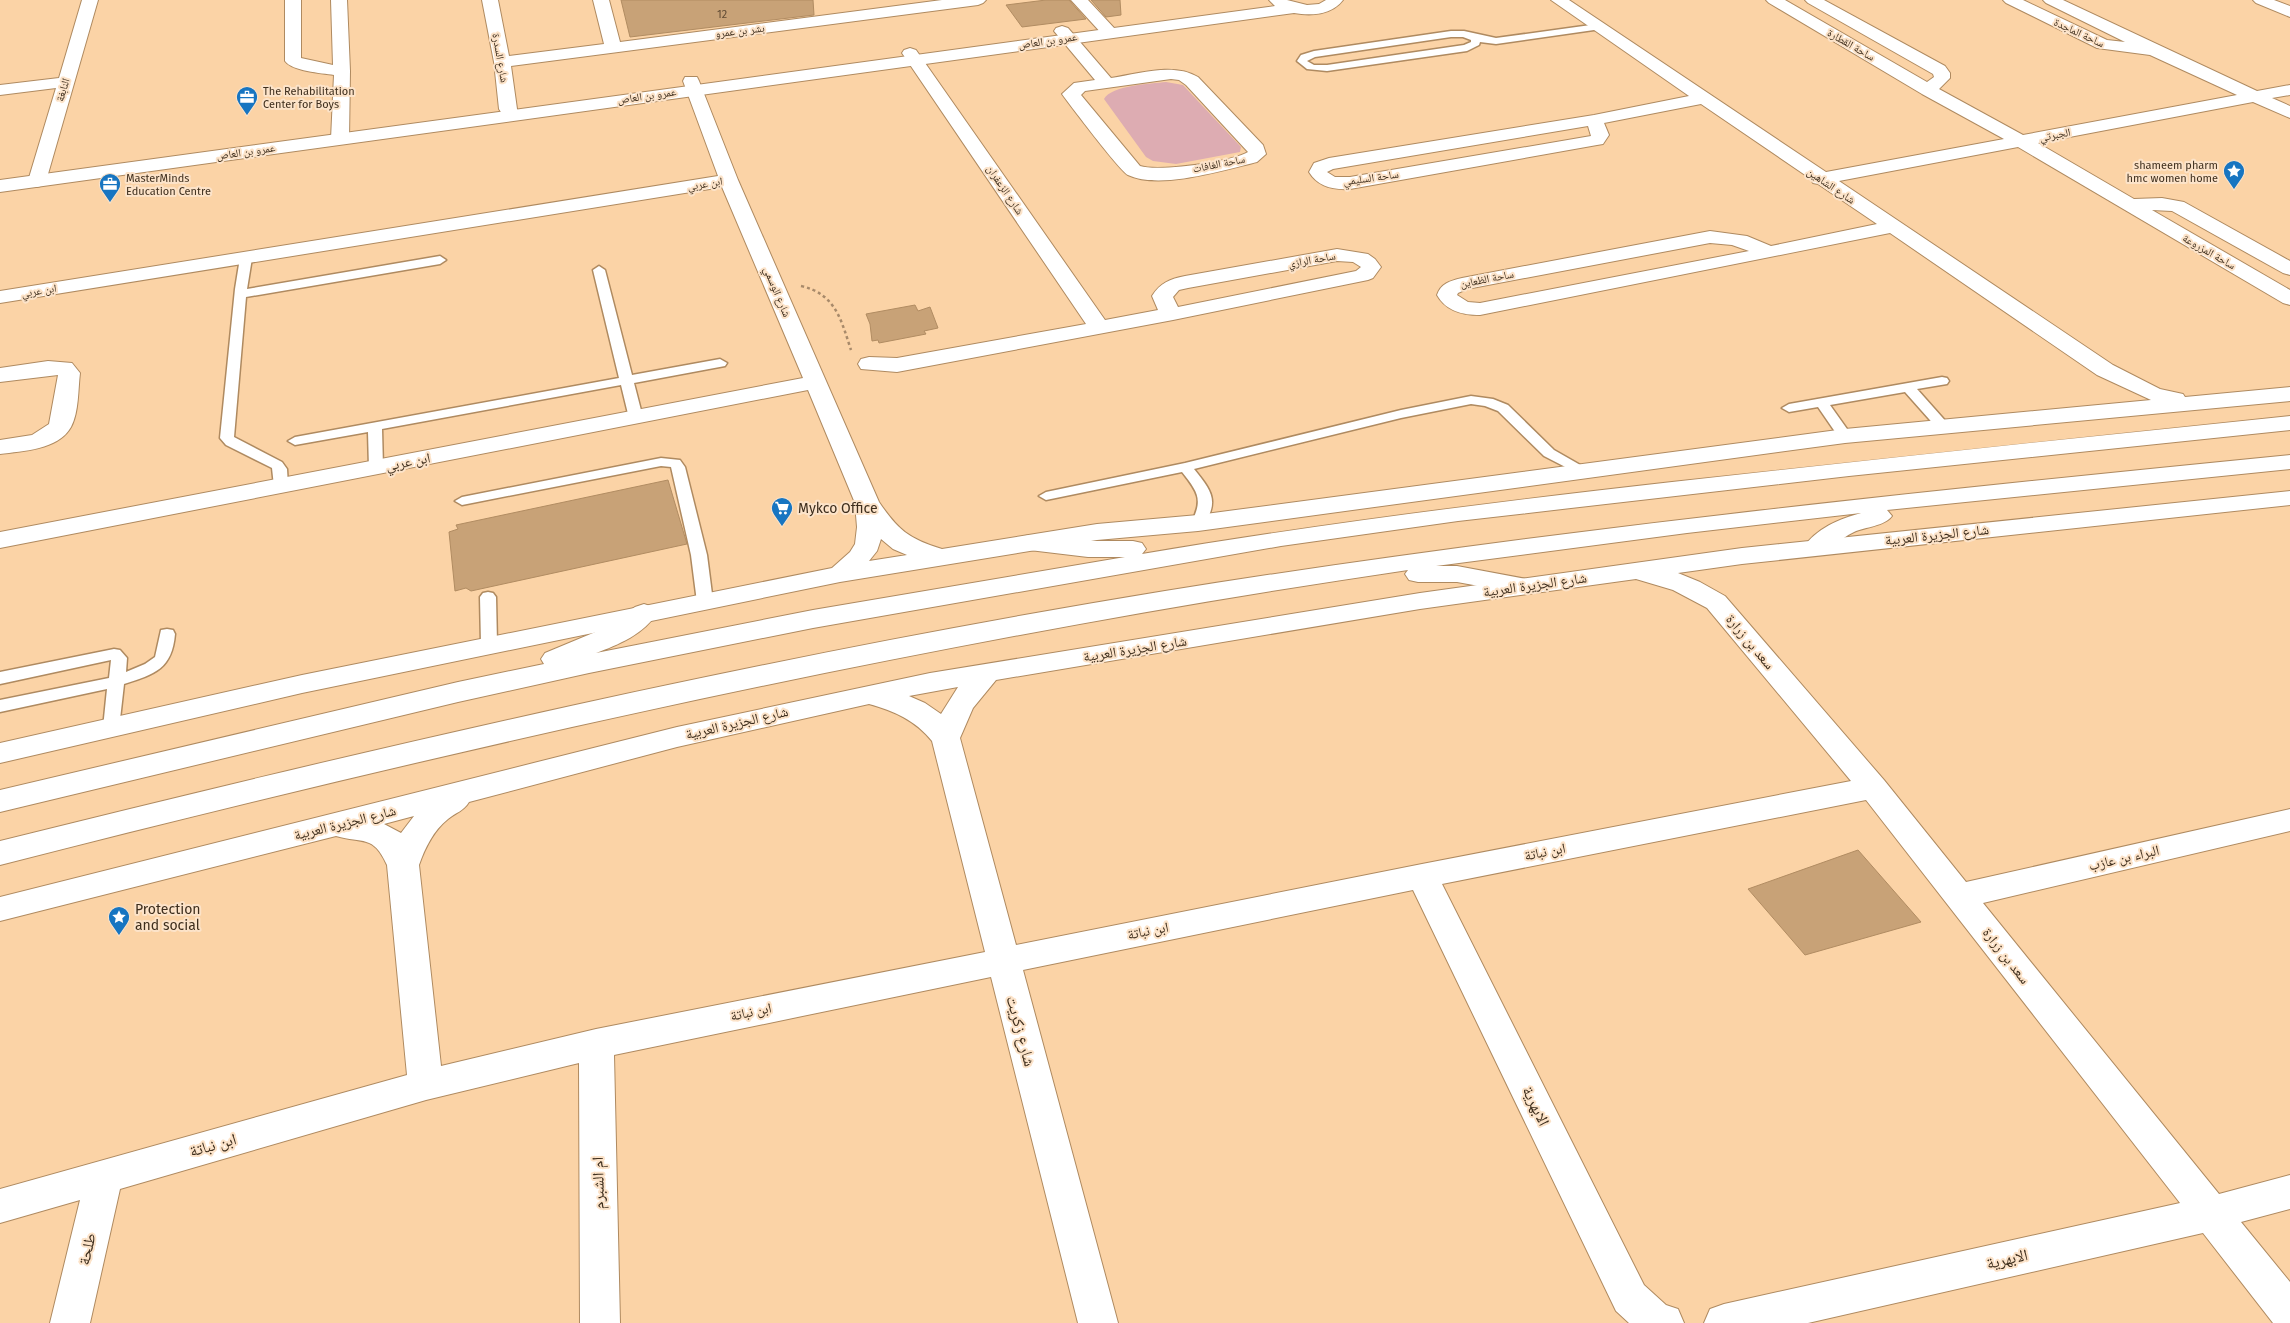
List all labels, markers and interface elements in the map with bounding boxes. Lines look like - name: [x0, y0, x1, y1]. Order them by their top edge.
- house number: 12: [717, 8, 727, 21]
- street label: ساحة الماجدة: [2052, 16, 2106, 50]
- street label: بشر بن عمرو: [715, 22, 765, 40]
- street label: ساحة القطارة: [1825, 26, 1877, 64]
- street label: عمرو بن العاص: [1018, 30, 1079, 52]
- street label: شارع السدرة: [489, 32, 511, 84]
- street label: النابغة: [53, 77, 73, 103]
- office icon: The Rehabilitation Center for Boys: [235, 85, 259, 116]
- place label: The Rehabilitation Center for Boys: [263, 85, 355, 111]
- street label: عمرو بن العاص: [617, 85, 678, 107]
- street label: الجبرتي: [2038, 126, 2072, 146]
- street label: عمرو بن العاص: [216, 141, 277, 163]
- street label: ساحة الغافات: [1192, 153, 1246, 175]
- place label: shameem pharm hmc women home: [2127, 159, 2218, 185]
- place icon: shameem pharm hmc women home: [2222, 159, 2246, 190]
- street label: شارع الزعفران: [984, 163, 1026, 217]
- street label: شارع الشاهين: [1805, 165, 1857, 207]
- street label: ساحة السليمي: [1342, 168, 1400, 190]
- office icon: MasterMinds Education Centre: [98, 172, 122, 203]
- place label: MasterMinds Education Centre: [126, 172, 211, 198]
- street label: ابن عربي: [686, 175, 724, 195]
- street label: ساحة المزروعة: [2180, 232, 2238, 272]
- street label: ساحة الرازي: [1287, 249, 1337, 272]
- street label: شارع الوسمي: [759, 265, 793, 320]
- street label: ساحة الظعاين: [1459, 267, 1515, 291]
- street label: ابن عربي: [20, 282, 58, 302]
- street label: ابن عربي: [384, 449, 432, 477]
- supermarket icon: Mykco Office: [770, 496, 794, 527]
- place label: Mykco Office: [798, 500, 878, 517]
- street label: شارع الجزيرة العربية: [1884, 521, 1990, 550]
- street label: شارع الجزيرة العربية: [1482, 569, 1588, 602]
- street label: سعد بن زرارة: [1722, 611, 1778, 673]
- street label: شارع الجزيرة العربية: [1082, 632, 1188, 667]
- street label: شارع الجزيرة العربية: [684, 703, 790, 744]
- street label: شارع الجزيرة العربية: [292, 802, 398, 845]
- street label: ابن نباتة: [1523, 840, 1567, 864]
- street label: البراء بن عازب: [2087, 842, 2161, 874]
- place label: Protection and social: [135, 901, 201, 934]
- place icon: Protection and social: [107, 905, 131, 936]
- street label: ابن نباتة: [1126, 919, 1170, 943]
- street label: سعد بن زرارة: [1979, 925, 2033, 987]
- street label: شارع زكريت: [1001, 994, 1040, 1069]
- street label: ابن نباتة: [729, 999, 773, 1025]
- street label: الابهرية: [1518, 1083, 1554, 1129]
- street label: ابن نباتة: [187, 1129, 239, 1162]
- street label: ام الشبرم: [588, 1157, 609, 1209]
- street label: طلحة: [74, 1231, 100, 1267]
- street label: الابهرية: [1985, 1245, 2029, 1273]

